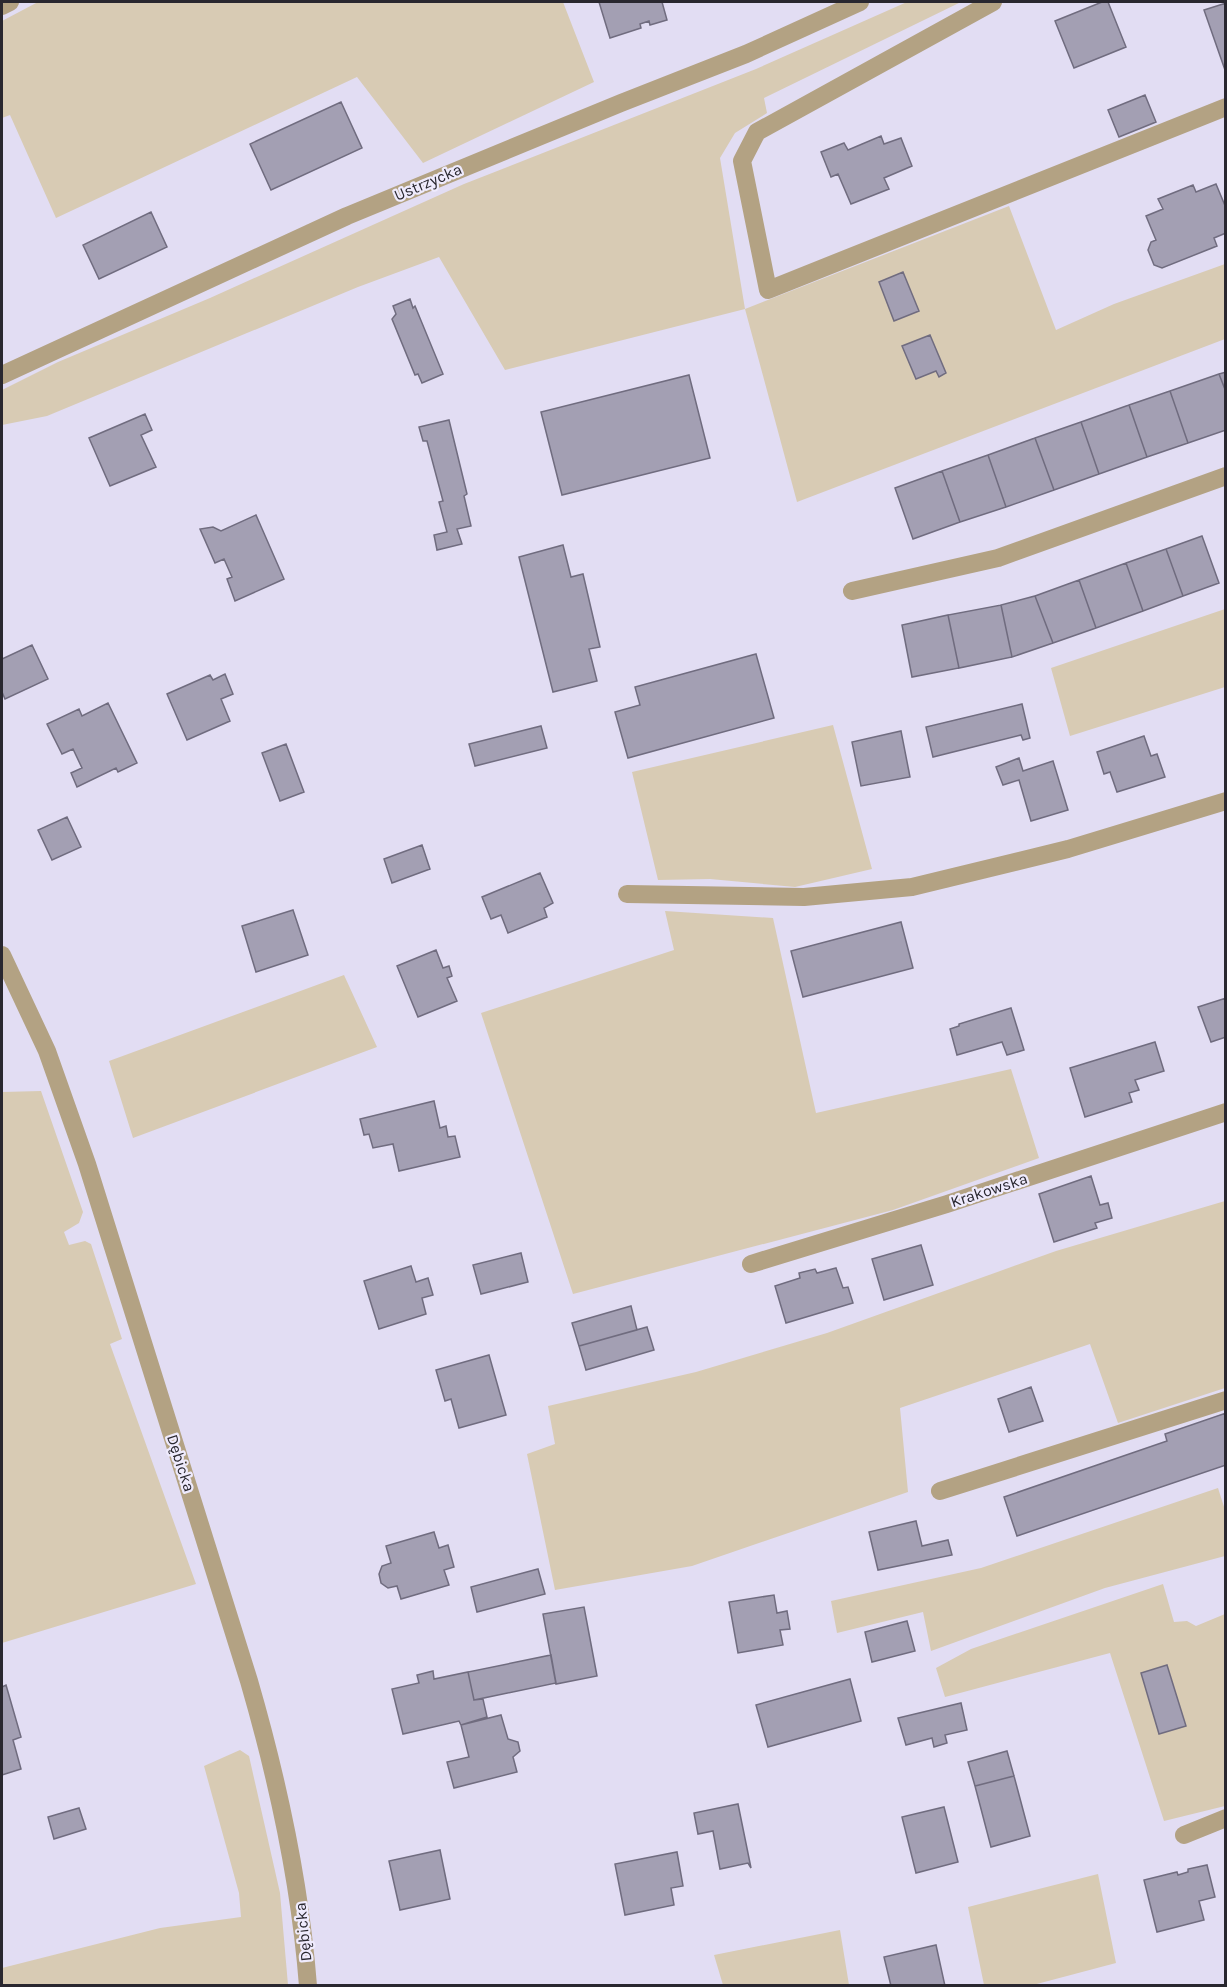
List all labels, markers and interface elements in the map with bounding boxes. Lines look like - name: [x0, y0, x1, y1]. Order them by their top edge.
- street label: Ustrzycka: [391, 159, 465, 205]
- street label: Krakowska: [948, 1169, 1030, 1211]
- street label: Dębicka: [163, 1432, 199, 1494]
- street label: Dębicka: [290, 1902, 316, 1962]

